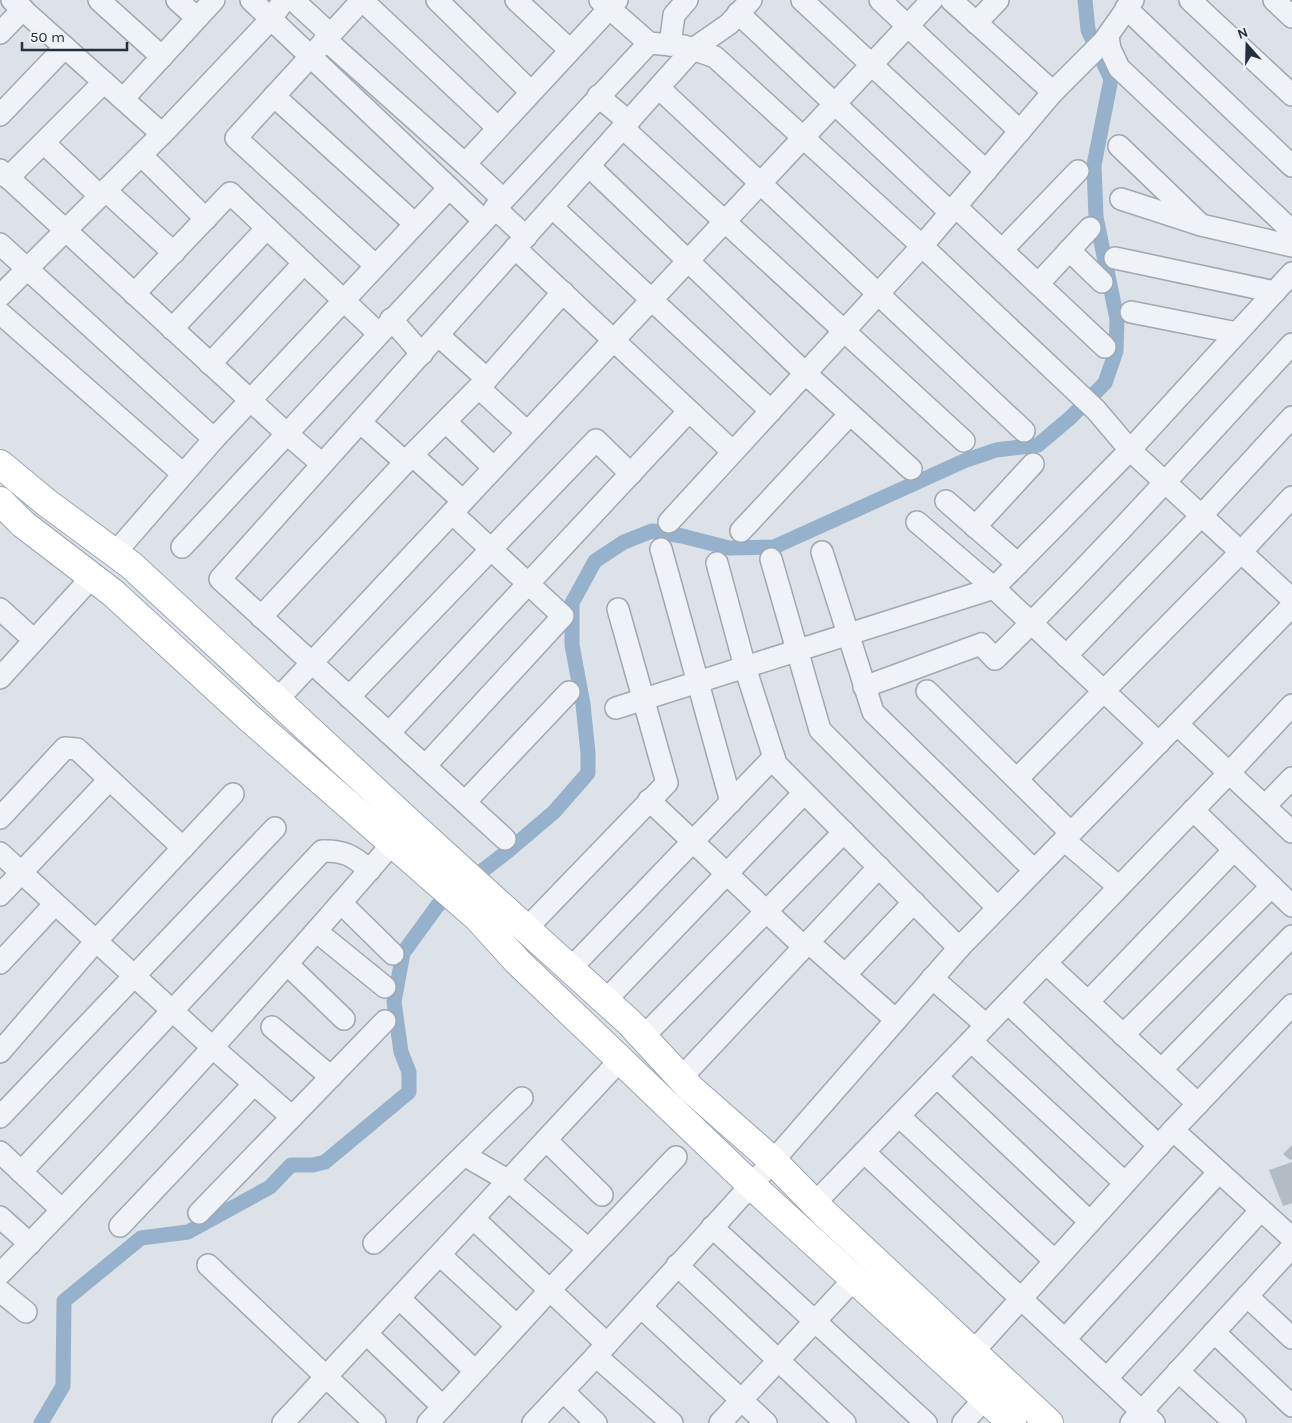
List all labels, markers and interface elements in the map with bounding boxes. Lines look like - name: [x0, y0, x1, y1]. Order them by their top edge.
- scale bar: [22, 20, 128, 52]
- north arrow: [1222, 20, 1272, 70]
- text: N: [1235, 24, 1250, 43]
- text: 50 m: [30, 28, 65, 46]

